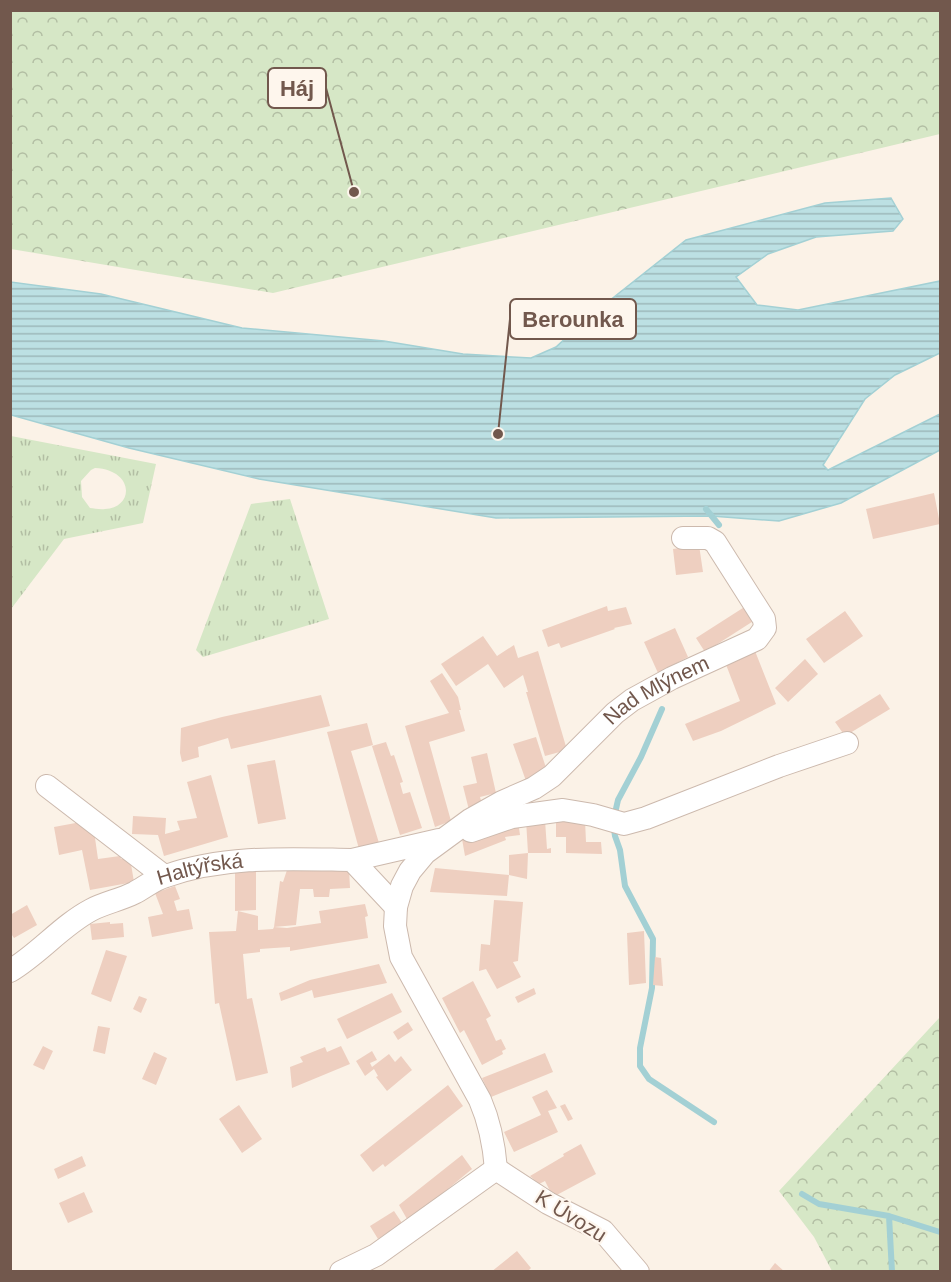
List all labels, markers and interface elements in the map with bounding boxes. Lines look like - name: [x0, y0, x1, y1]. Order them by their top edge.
- callout: Háj: [268, 68, 326, 108]
- text: Háj: [280, 76, 314, 101]
- callout: Berounka: [510, 299, 636, 339]
- text: Berounka: [522, 307, 624, 332]
- street label: Nad Mlýnem: [598, 651, 712, 729]
- street label: Haltýřská: [154, 849, 244, 889]
- street label: K Úvozu: [532, 1185, 611, 1246]

